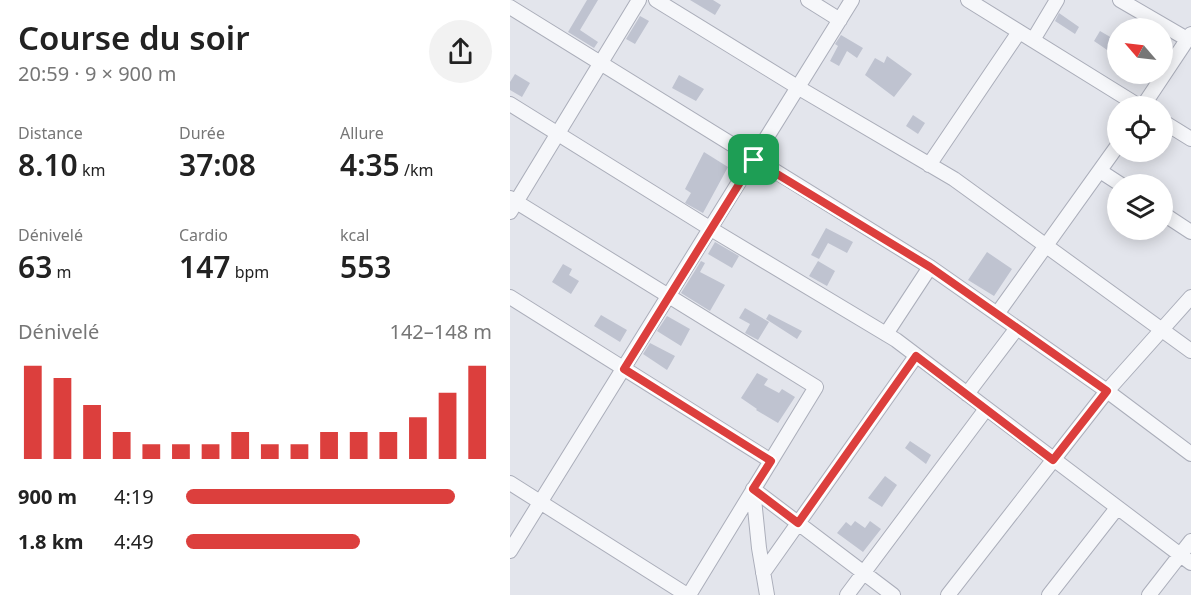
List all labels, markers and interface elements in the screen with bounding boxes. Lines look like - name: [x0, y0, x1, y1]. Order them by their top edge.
- text: Course du soir: [18, 15, 250, 60]
- north arrow: [1107, 18, 1173, 84]
- map controls: [1107, 18, 1173, 240]
- button: share: [429, 20, 492, 83]
- text: 20:59 · 9 × 900 m: [18, 60, 176, 87]
- button: locate: [1107, 96, 1173, 162]
- text: Distance: [18, 122, 83, 144]
- text: Durée: [179, 122, 225, 144]
- text: Allure: [340, 122, 384, 144]
- pin: [728, 134, 779, 185]
- icon: arrive: [737, 143, 770, 176]
- text: 8.10: [18, 144, 78, 185]
- text: 37:08: [179, 144, 256, 185]
- text: 4:35: [340, 144, 400, 185]
- text: km: [78, 159, 105, 181]
- text: /km: [400, 159, 433, 181]
- button: layers: [1107, 174, 1173, 240]
- text: Dénivelé: [18, 224, 83, 246]
- text: Cardio: [179, 224, 228, 246]
- text: kcal: [340, 224, 369, 246]
- text: 63: [18, 246, 52, 287]
- text: 147: [179, 246, 230, 287]
- text: 553: [340, 246, 391, 287]
- text: m: [52, 261, 71, 283]
- text: bpm: [230, 261, 269, 283]
- text: Dénivelé: [18, 318, 99, 345]
- text: 142–148 m: [389, 318, 492, 345]
- text: 900 m: [18, 483, 77, 510]
- text: 4:19: [114, 483, 154, 510]
- text: 1.8 km: [18, 528, 84, 555]
- text: 4:49: [114, 528, 154, 555]

